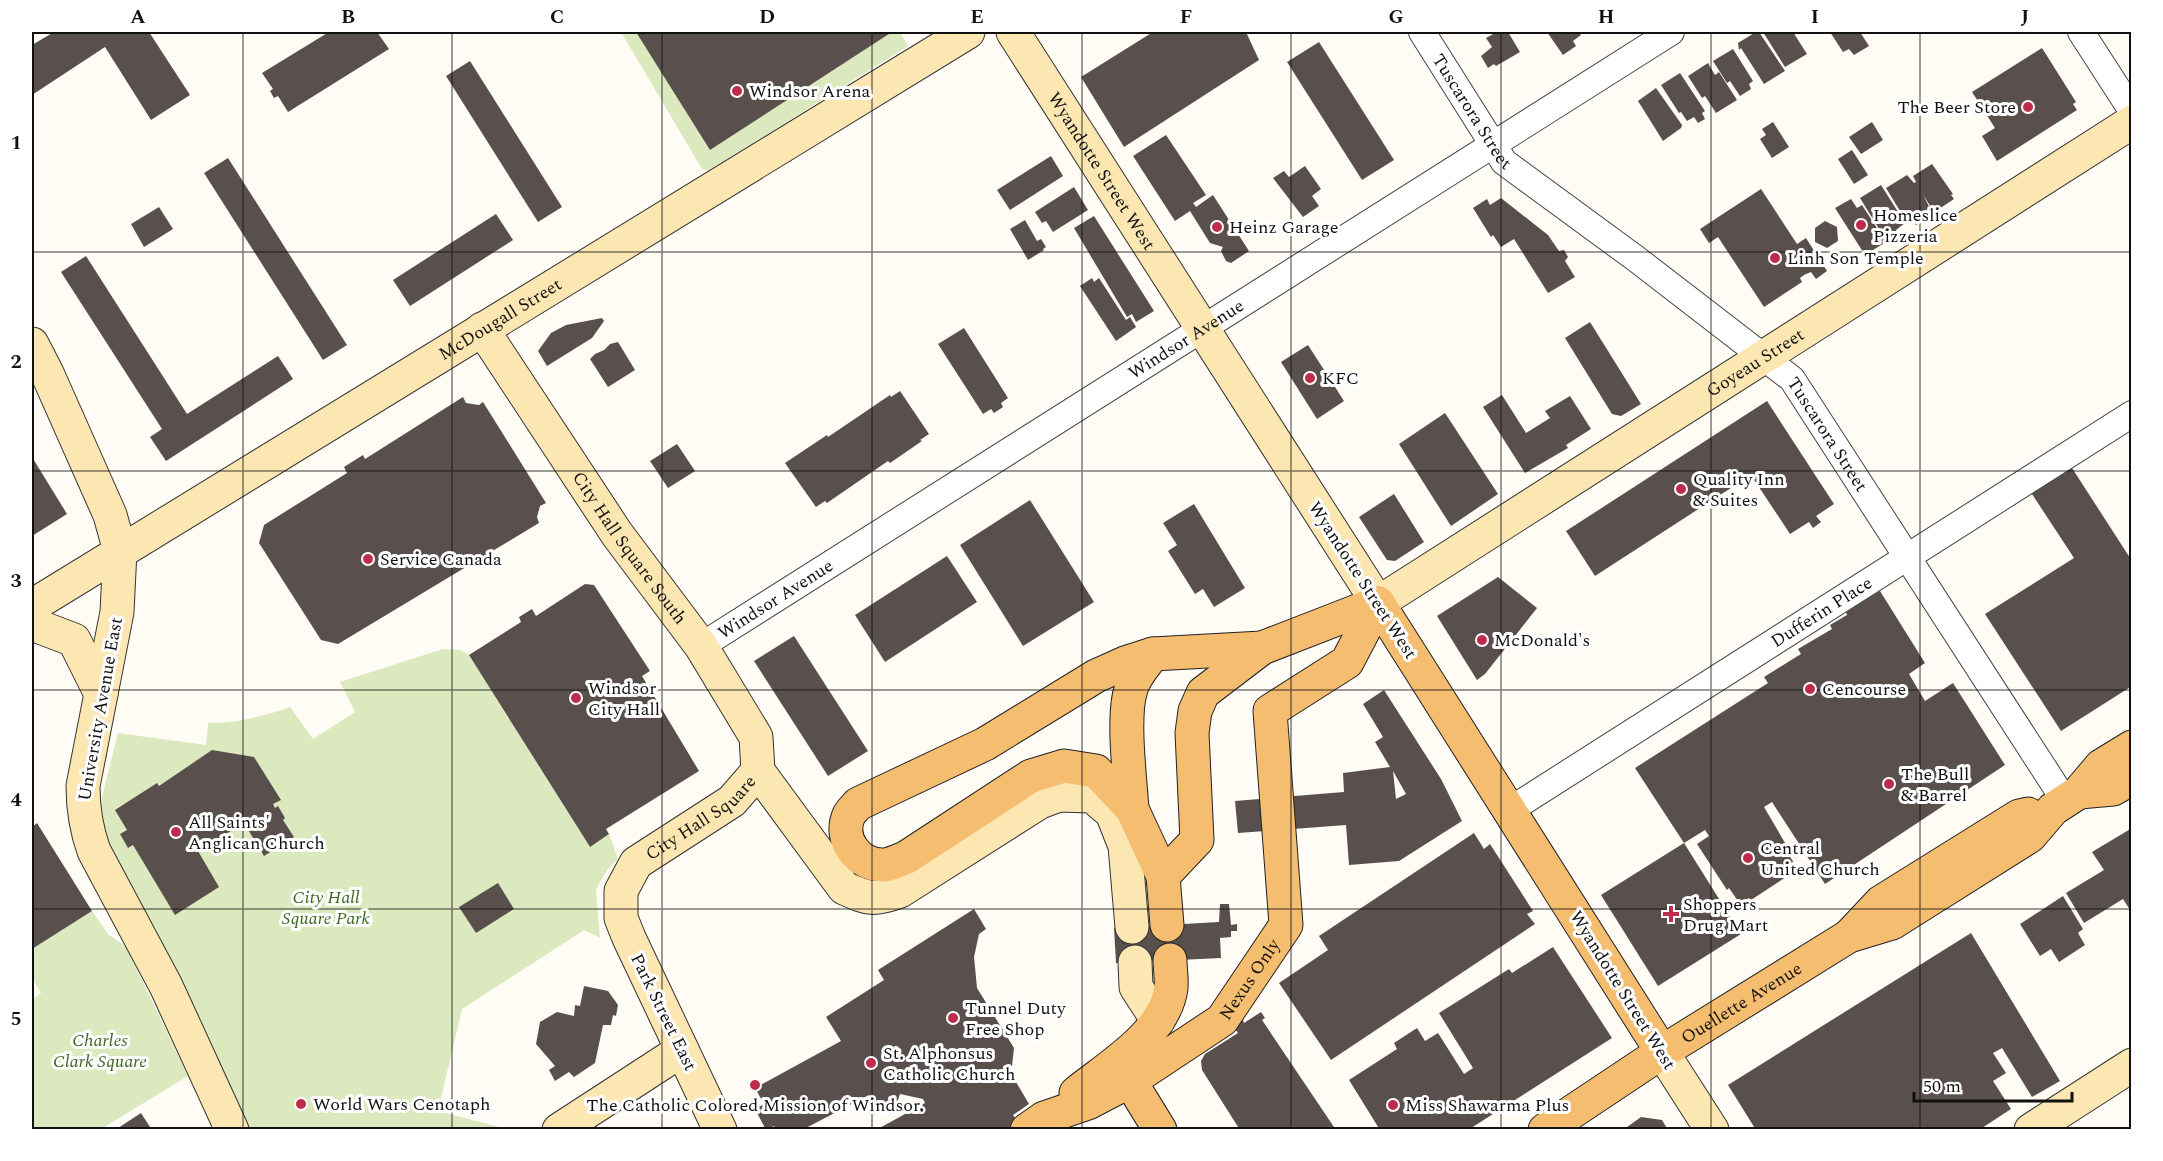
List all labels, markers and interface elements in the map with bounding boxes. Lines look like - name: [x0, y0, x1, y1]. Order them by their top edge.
- text: A: [130, 2, 146, 32]
- text: B: [341, 2, 355, 32]
- text: C: [550, 2, 564, 32]
- text: D: [759, 2, 775, 32]
- text: E: [970, 2, 984, 32]
- text: F: [1180, 2, 1192, 32]
- text: G: [1388, 2, 1404, 32]
- text: H: [1598, 2, 1614, 32]
- text: I: [1811, 2, 1819, 32]
- text: J: [2021, 2, 2029, 32]
- street label: Tuscarora Street: [1425, 49, 1517, 177]
- place label: Windsor Arena: [749, 78, 871, 105]
- marker: Windsor Arena: [730, 84, 744, 98]
- street label: Wyandotte Street West: [1041, 87, 1162, 256]
- place label: The Beer Store: [1897, 94, 2016, 121]
- marker: The Beer Store: [2021, 100, 2035, 114]
- text: 1: [10, 128, 22, 158]
- place label: Homeslice Pizzeria: [1873, 202, 1958, 250]
- place label: Heinz Garage: [1229, 214, 1339, 241]
- marker: Homeslice Pizzeria: [1854, 218, 1868, 232]
- marker: Heinz Garage: [1210, 220, 1224, 234]
- place label: Linh Son Temple: [1787, 245, 1924, 272]
- marker: Linh Son Temple: [1768, 251, 1782, 265]
- street label: McDougall Street: [433, 271, 567, 368]
- street label: Windsor Avenue: [1123, 293, 1249, 386]
- street label: Goyeau Street: [1701, 321, 1810, 404]
- text: 2: [10, 347, 22, 377]
- place label: KFC: [1322, 365, 1359, 392]
- marker: KFC: [1303, 371, 1317, 385]
- street label: Tuscarora Street: [1780, 372, 1874, 497]
- street label: City Hall Square South: [565, 466, 693, 630]
- place label: Quality Inn & Suites: [1693, 466, 1785, 514]
- marker: Quality Inn & Suites: [1674, 482, 1688, 496]
- street label: Wyandotte Street West: [1301, 496, 1424, 664]
- place label: Service Canada: [380, 546, 502, 573]
- marker: Service Canada: [361, 552, 375, 566]
- street label: Windsor Avenue: [713, 553, 839, 646]
- text: 3: [10, 566, 22, 596]
- street label: Dufferin Place: [1765, 570, 1878, 655]
- street label: University Avenue East: [71, 615, 130, 803]
- place label: McDonald's: [1494, 627, 1590, 654]
- marker: McDonald's: [1475, 633, 1489, 647]
- place label: Windsor City Hall: [588, 675, 660, 723]
- place label: Cencourse: [1822, 676, 1906, 703]
- marker: Cencourse: [1803, 682, 1817, 696]
- marker: Windsor City Hall: [569, 691, 583, 705]
- place label: The Bull & Barrel: [1901, 761, 1969, 809]
- street label: City Hall Square: [640, 769, 763, 867]
- marker: The Bull & Barrel: [1882, 777, 1896, 791]
- text: 4: [10, 785, 22, 815]
- place label: All Saints' Anglican Church: [188, 809, 325, 857]
- marker: All Saints' Anglican Church: [169, 825, 183, 839]
- place label: Central United Church: [1760, 835, 1880, 883]
- marker: Central United Church: [1741, 851, 1755, 865]
- park label: City Hall Square Park: [282, 884, 371, 932]
- place label: Shoppers Drug Mart: [1683, 891, 1768, 939]
- street label: Wyandotte Street West: [1563, 906, 1683, 1075]
- marker: Shoppers Drug Mart: [1664, 907, 1678, 921]
- street label: Nexus Only: [1213, 932, 1288, 1026]
- street label: Park Street East: [623, 949, 704, 1076]
- street label: Ouellette Avenue: [1676, 955, 1807, 1051]
- place label: Tunnel Duty Free Shop: [965, 995, 1067, 1043]
- text: 5: [10, 1004, 22, 1034]
- marker: Tunnel Duty Free Shop: [946, 1011, 960, 1025]
- park label: Charles Clark Square: [53, 1027, 147, 1075]
- place label: St. Alphonsus Catholic Church: [883, 1040, 1015, 1088]
- marker: St. Alphonsus Catholic Church: [864, 1056, 878, 1070]
- scale bar: [1914, 1065, 2072, 1103]
- text: 50 m: [1923, 1073, 1961, 1100]
- marker: The Catholic Colored Mission of Windsor.: [748, 1078, 762, 1092]
- place label: World Wars Cenotaph: [313, 1091, 490, 1118]
- place label: The Catholic Colored Mission of Windsor.: [586, 1092, 924, 1119]
- place label: Miss Shawarma Plus: [1405, 1092, 1569, 1119]
- marker: World Wars Cenotaph: [294, 1097, 308, 1111]
- marker: Miss Shawarma Plus: [1386, 1098, 1400, 1112]

